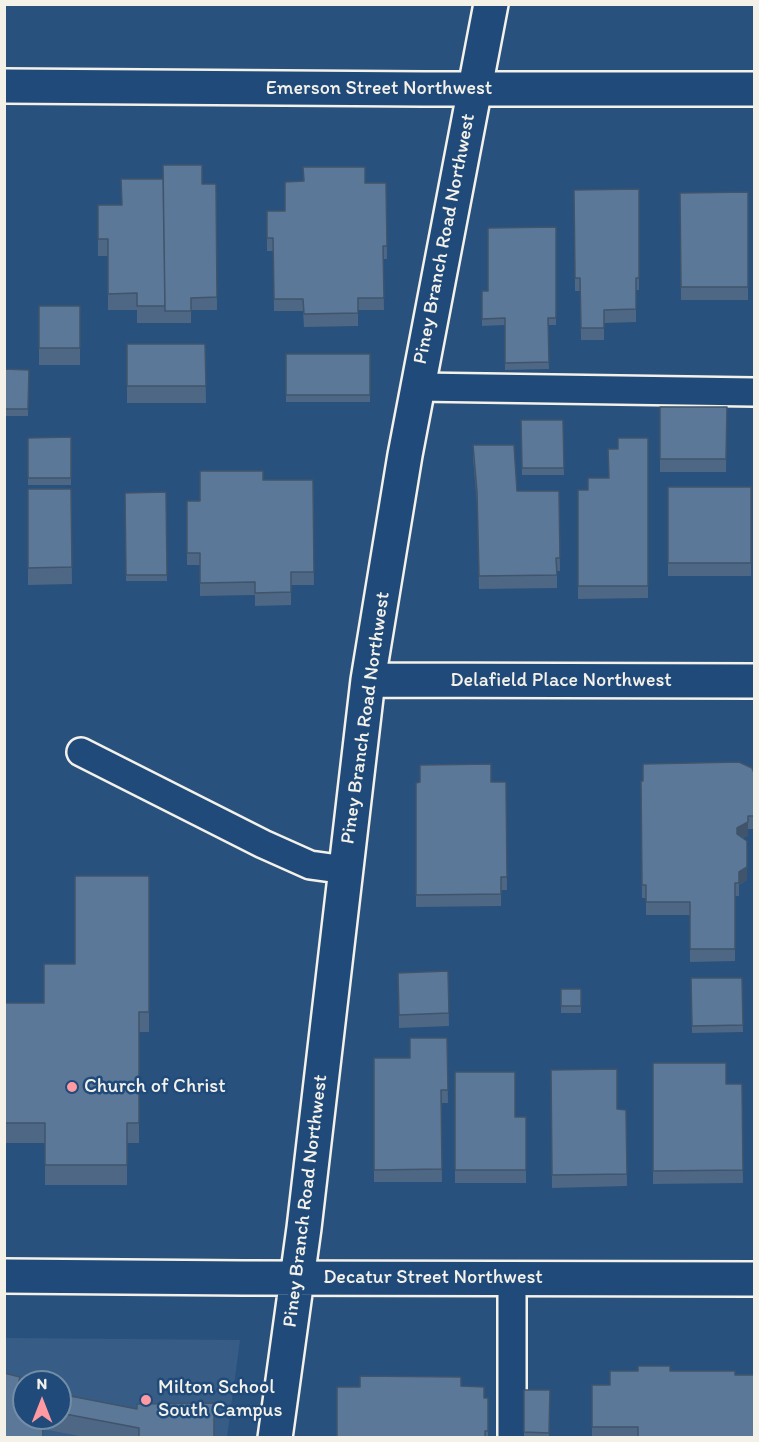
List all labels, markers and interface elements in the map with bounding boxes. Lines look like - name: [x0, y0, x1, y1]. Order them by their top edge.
- street label: Emerson Street Northwest: [266, 77, 492, 101]
- street label: Piney Branch Road Northwest: [409, 112, 481, 366]
- street label: Piney Branch Road Northwest: [336, 590, 396, 846]
- street label: Delafield Place Northwest: [450, 669, 672, 693]
- street label: Piney Branch Road Northwest: [279, 1073, 333, 1329]
- place label: Church of Christ: [84, 1075, 226, 1099]
- marker: Church of Christ: [65, 1080, 79, 1094]
- street label: Decatur Street Northwest: [323, 1266, 543, 1290]
- north arrow: [12, 1370, 72, 1430]
- text: N: [37, 1374, 47, 1393]
- place label: Milton School South Campus: [158, 1376, 283, 1423]
- marker: Milton School South Campus: [139, 1393, 153, 1407]

